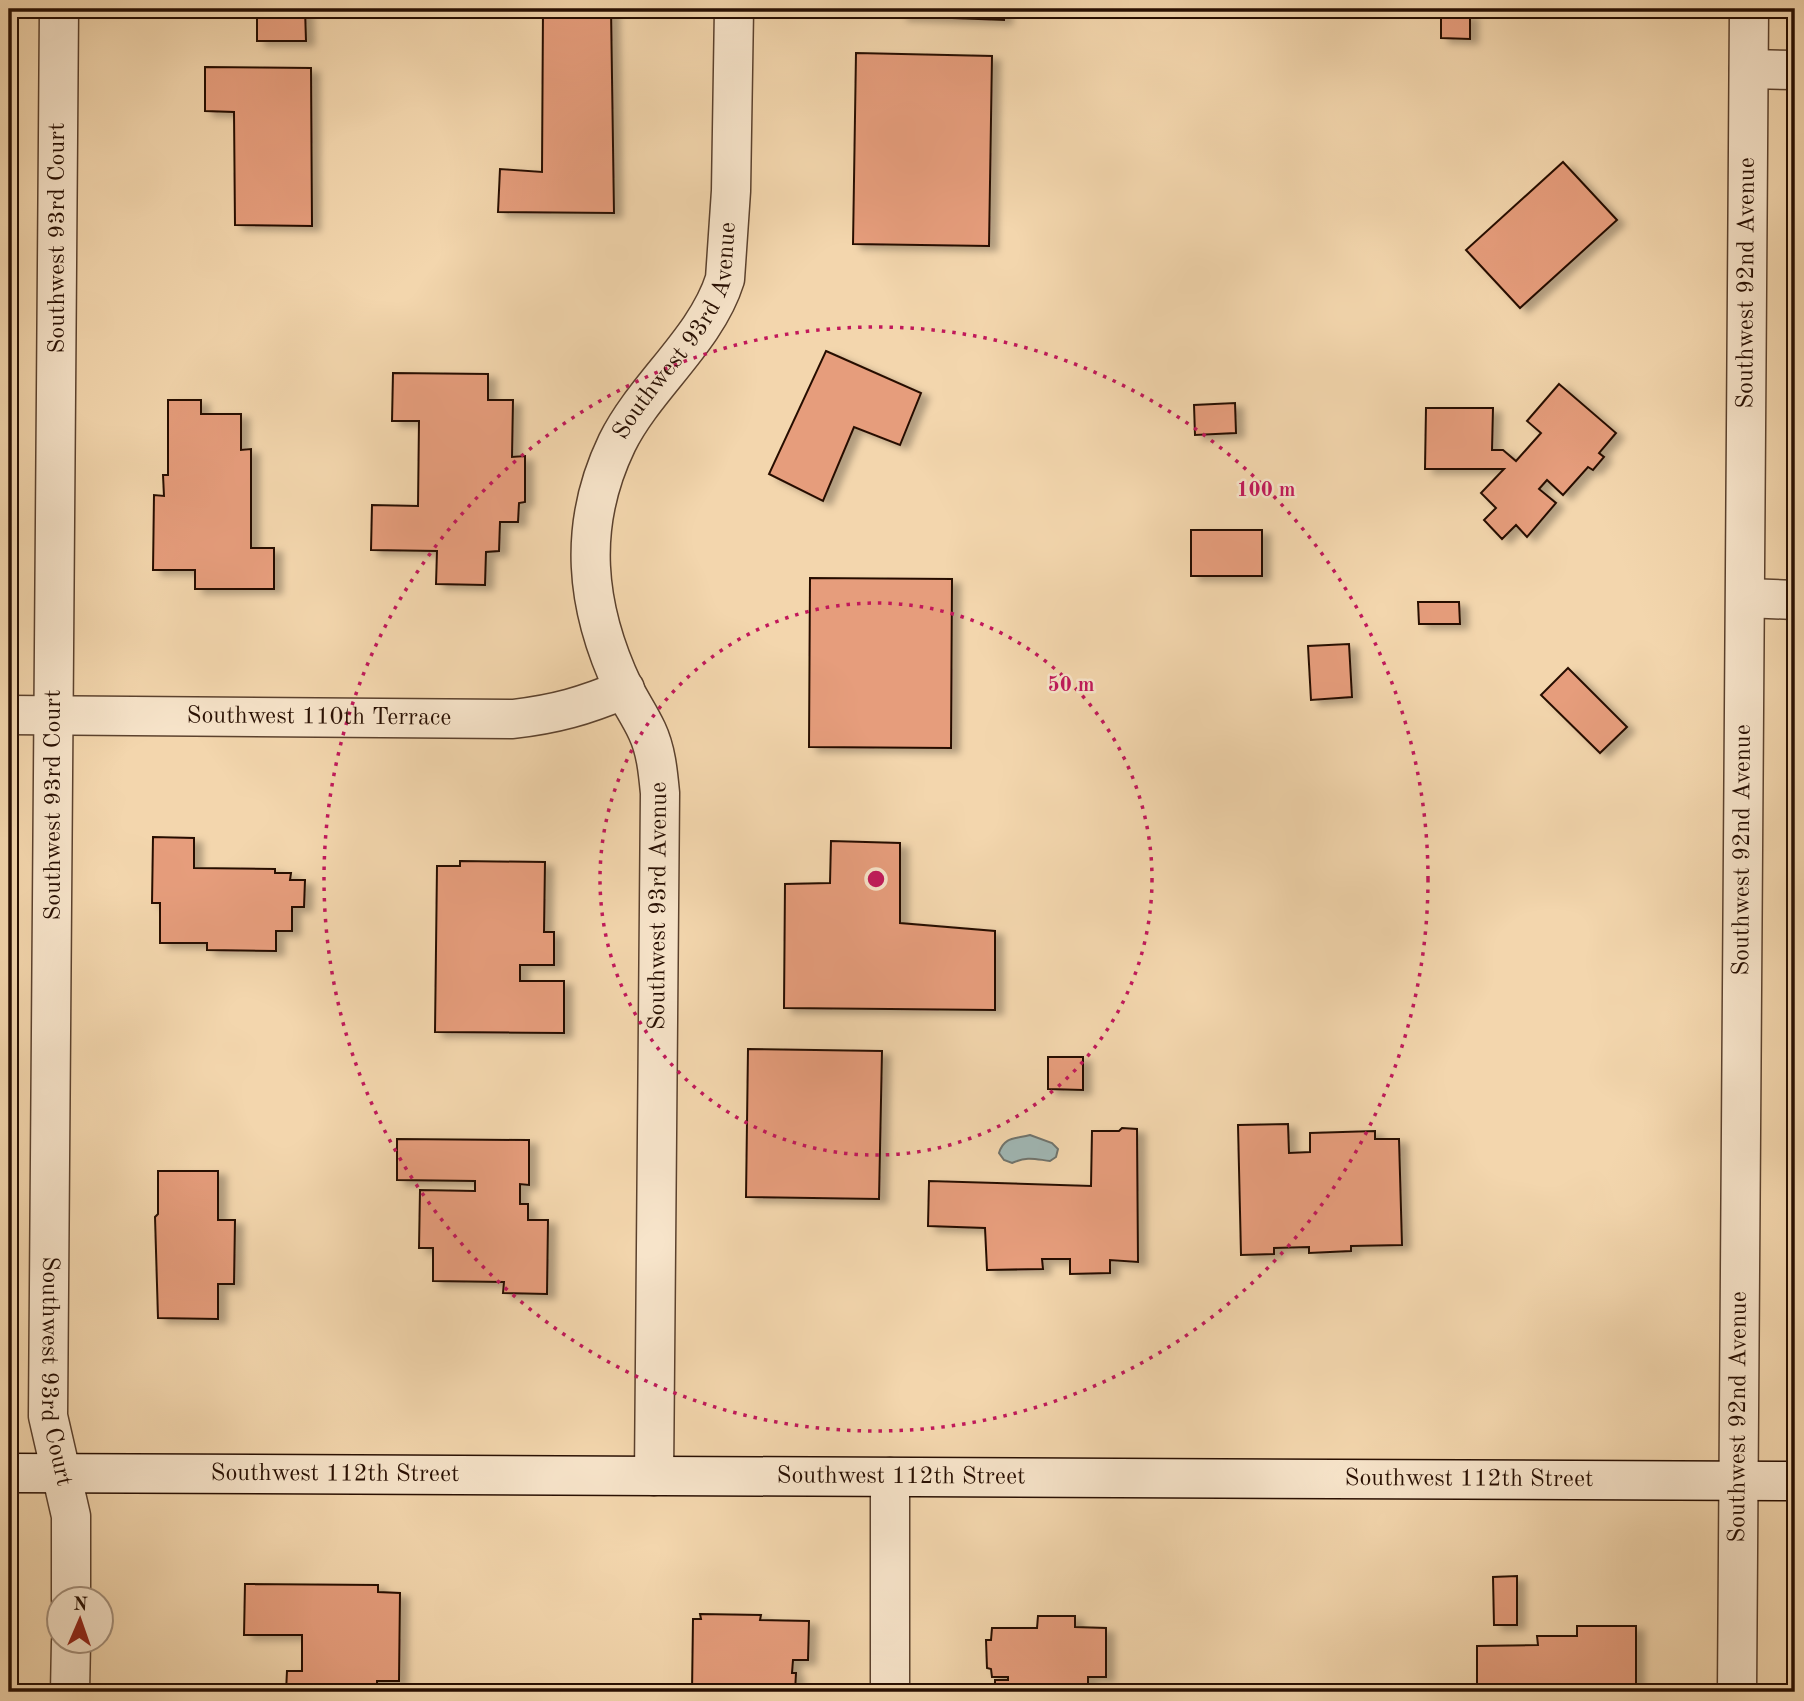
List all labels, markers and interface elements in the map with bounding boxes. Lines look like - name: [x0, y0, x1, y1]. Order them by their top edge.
- street label: Southwest 93rd Court: [46, 122, 70, 354]
- street label: Southwest 92nd Avenue: [1734, 157, 1760, 409]
- street label: Southwest 93rd Avenue: [609, 221, 741, 444]
- text: 100 m: [1236, 480, 1296, 501]
- text: 50 m: [1047, 675, 1095, 696]
- street label: Southwest 93rd Court: [42, 689, 66, 921]
- street label: Southwest 110th Terrace: [187, 704, 451, 731]
- street label: Southwest 92nd Avenue: [1730, 724, 1756, 976]
- street label: Southwest 93rd Avenue: [646, 781, 672, 1030]
- centre of rings: [864, 867, 888, 891]
- street label: Southwest 93rd Court: [36, 1256, 76, 1488]
- street label: Southwest 92nd Avenue: [1726, 1291, 1752, 1543]
- street label: Southwest 112th Street: [211, 1462, 459, 1487]
- street label: Southwest 112th Street: [777, 1464, 1025, 1490]
- street label: Southwest 112th Street: [1345, 1467, 1593, 1492]
- north arrow: [46, 1586, 116, 1656]
- text: N: [73, 1596, 89, 1615]

